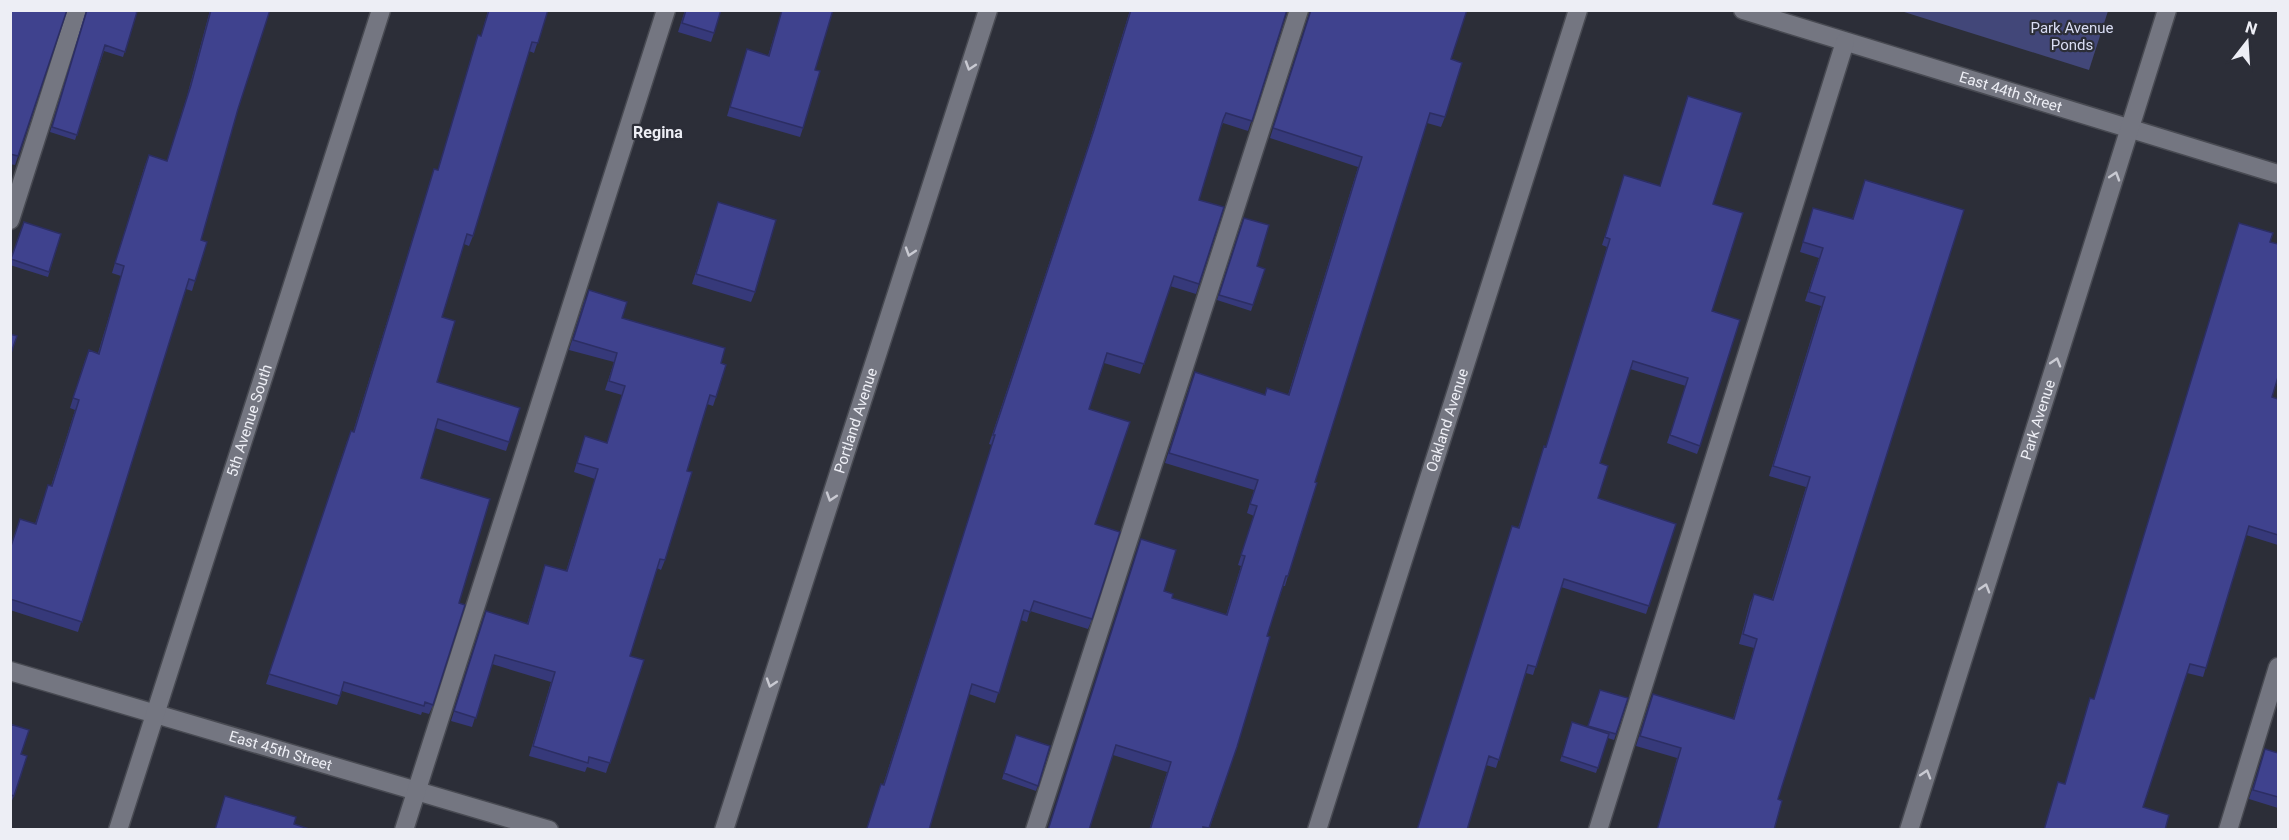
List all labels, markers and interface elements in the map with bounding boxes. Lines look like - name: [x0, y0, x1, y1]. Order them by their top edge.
- north arrow: [2217, 12, 2277, 72]
- text: N: [2243, 17, 2259, 39]
- park label: Park Avenue Ponds: [2031, 19, 2114, 54]
- one-way arrow: [965, 60, 977, 71]
- street label: East 44th Street: [1957, 68, 2064, 116]
- district label: Regina: [633, 123, 683, 142]
- one-way arrow: [2108, 171, 2120, 182]
- one-way arrow: [905, 246, 917, 257]
- one-way arrow: [2049, 357, 2061, 368]
- street label: 5th Avenue South: [223, 362, 276, 479]
- street label: Portland Avenue: [830, 366, 881, 476]
- street label: Oakland Avenue: [1423, 366, 1472, 474]
- street label: Park Avenue: [2017, 377, 2059, 462]
- one-way arrow: [826, 491, 838, 502]
- one-way arrow: [1978, 583, 1990, 594]
- one-way arrow: [766, 677, 779, 688]
- street label: East 45th Street: [227, 727, 334, 775]
- one-way arrow: [1919, 769, 1931, 780]

